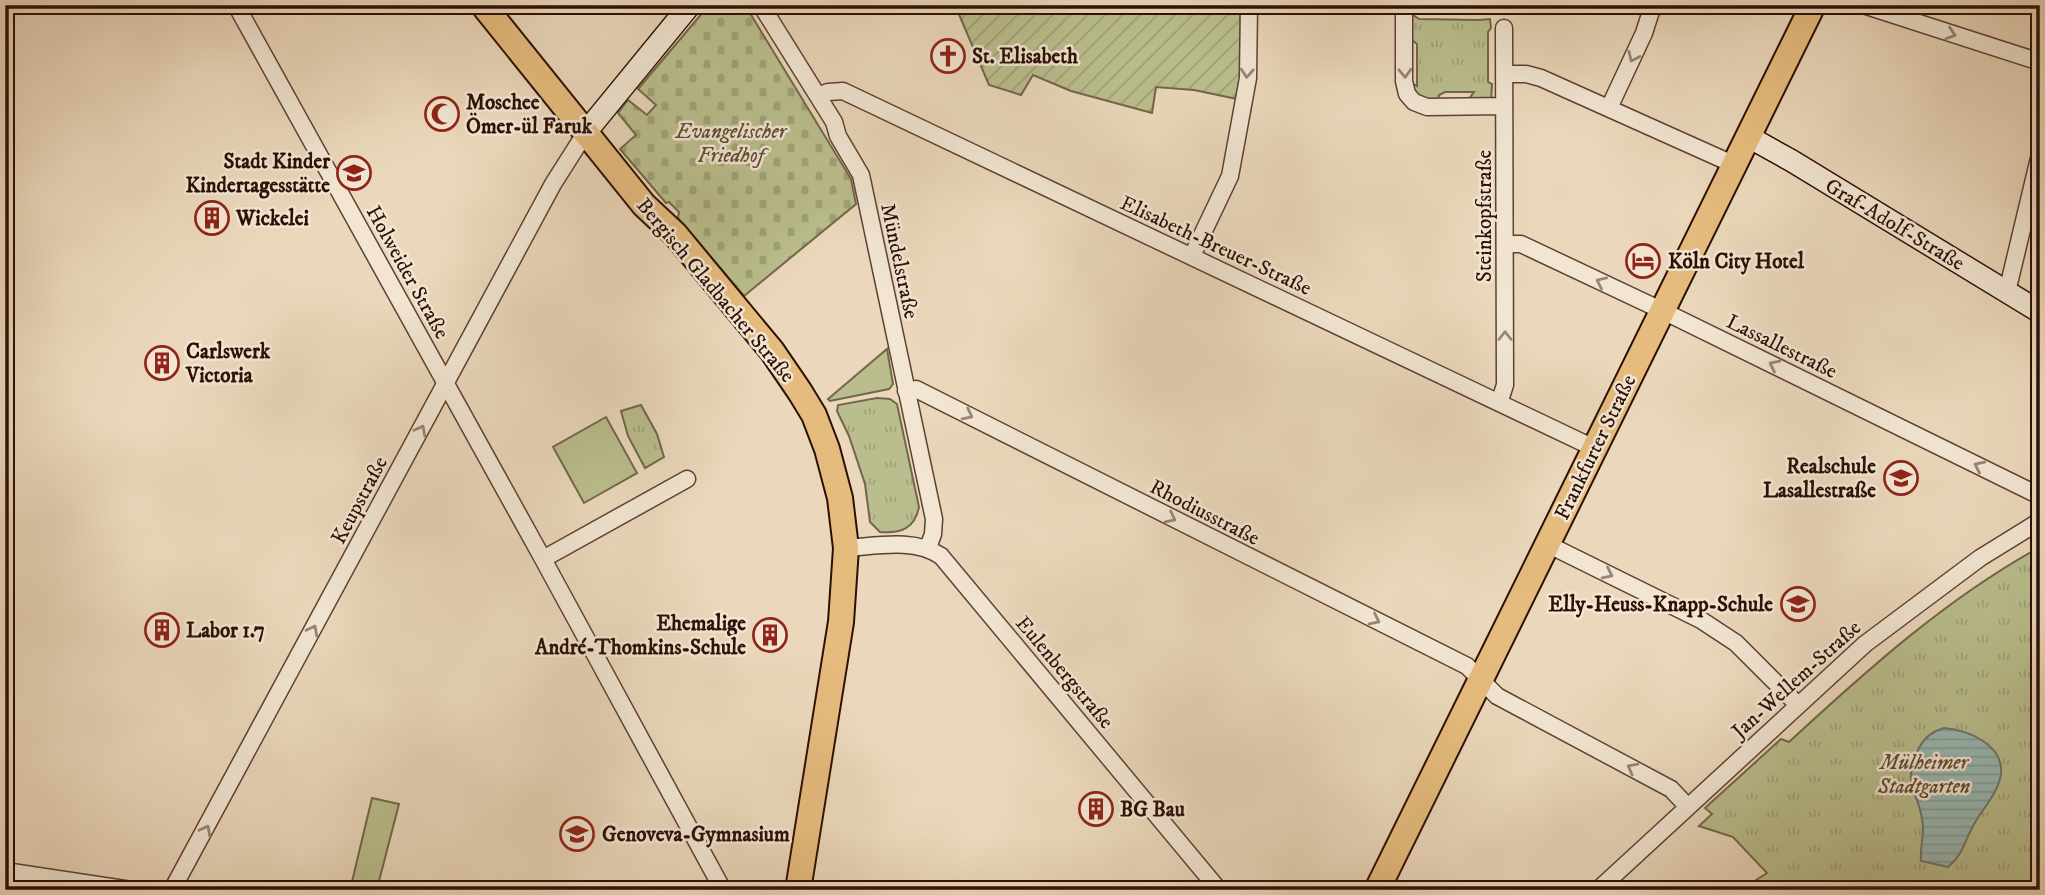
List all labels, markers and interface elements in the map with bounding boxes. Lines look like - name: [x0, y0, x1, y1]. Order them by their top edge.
- one-way arrow: [1945, 26, 1957, 40]
- church icon: St. Elisabeth: [929, 37, 967, 75]
- place label: St. Elisabeth: [972, 44, 1079, 70]
- one-way arrow: [1627, 50, 1641, 63]
- one-way arrow: [1240, 68, 1255, 79]
- one-way arrow: [1397, 68, 1412, 79]
- place label: Moschee Ömer-ül Faruk: [466, 90, 593, 140]
- mosque icon: Moschee Ömer-ül Faruk: [423, 95, 461, 133]
- park label: Evangelischer Friedhof: [675, 119, 788, 169]
- place label: Stadt Kinder Kindertagesstätte: [186, 149, 331, 199]
- street label: Steinkopfstraße: [1472, 150, 1498, 282]
- school or university icon: Stadt Kinder Kindertagesstätte: [335, 154, 373, 192]
- street label: Graf-Adolf-Straße: [1820, 173, 1969, 277]
- street label: Elisabeth-Breuer-Straße: [1116, 190, 1316, 302]
- street label: Bergisch Gladbacher Straße: [630, 193, 800, 388]
- building icon: Wickelei: [193, 199, 231, 237]
- street label: Holweider Straße: [360, 201, 455, 344]
- street label: Mündelstraße: [874, 201, 924, 322]
- place label: Wickelei: [235, 206, 310, 232]
- hotel icon: Köln City Hotel: [1624, 242, 1662, 280]
- place label: Köln City Hotel: [1668, 249, 1805, 275]
- one-way arrow: [1596, 276, 1608, 290]
- street label: Lassallestraße: [1722, 309, 1842, 385]
- one-way arrow: [1497, 330, 1513, 341]
- place label: Carlswerk Victoria: [185, 339, 271, 389]
- building icon: Carlswerk Victoria: [143, 344, 181, 382]
- one-way arrow: [1769, 360, 1781, 374]
- street label: Frankfurter Straße: [1550, 370, 1642, 524]
- one-way arrow: [961, 407, 973, 421]
- one-way arrow: [413, 424, 426, 437]
- street label: Keupstraße: [326, 452, 394, 549]
- place label: Realschule Lasallestraße: [1763, 454, 1876, 504]
- school or university icon: Realschule Lasallestraße: [1882, 459, 1920, 497]
- one-way arrow: [1974, 460, 1986, 474]
- street label: Rhodiusstraße: [1145, 474, 1264, 552]
- one-way arrow: [1164, 510, 1176, 524]
- one-way arrow: [1601, 566, 1613, 580]
- school or university icon: Elly-Heuss-Knapp-Schule: [1779, 585, 1817, 623]
- place label: Elly-Heuss-Knapp-Schule: [1548, 592, 1773, 618]
- building icon: Labor 1.7: [143, 611, 181, 649]
- place label: Ehemalige André-Thomkins-Schule: [534, 611, 746, 661]
- street label: Eulenbergstraße: [1009, 611, 1119, 735]
- one-way arrow: [1368, 611, 1380, 625]
- street label: Jan-Wellem-Straße: [1725, 615, 1867, 746]
- building icon: Ehemalige André-Thomkins-Schule: [751, 616, 789, 654]
- place label: Labor 1.7: [186, 618, 265, 644]
- one-way arrow: [305, 625, 318, 637]
- park label: Mülheimer Stadtgarten: [1877, 750, 1971, 800]
- one-way arrow: [1626, 762, 1639, 776]
- building icon: BG Bau: [1077, 790, 1115, 828]
- place label: BG Bau: [1120, 797, 1185, 823]
- school or university icon: Genoveva-Gymnasium: [558, 815, 596, 853]
- place label: Genoveva-Gymnasium: [602, 822, 790, 848]
- one-way arrow: [197, 825, 211, 838]

